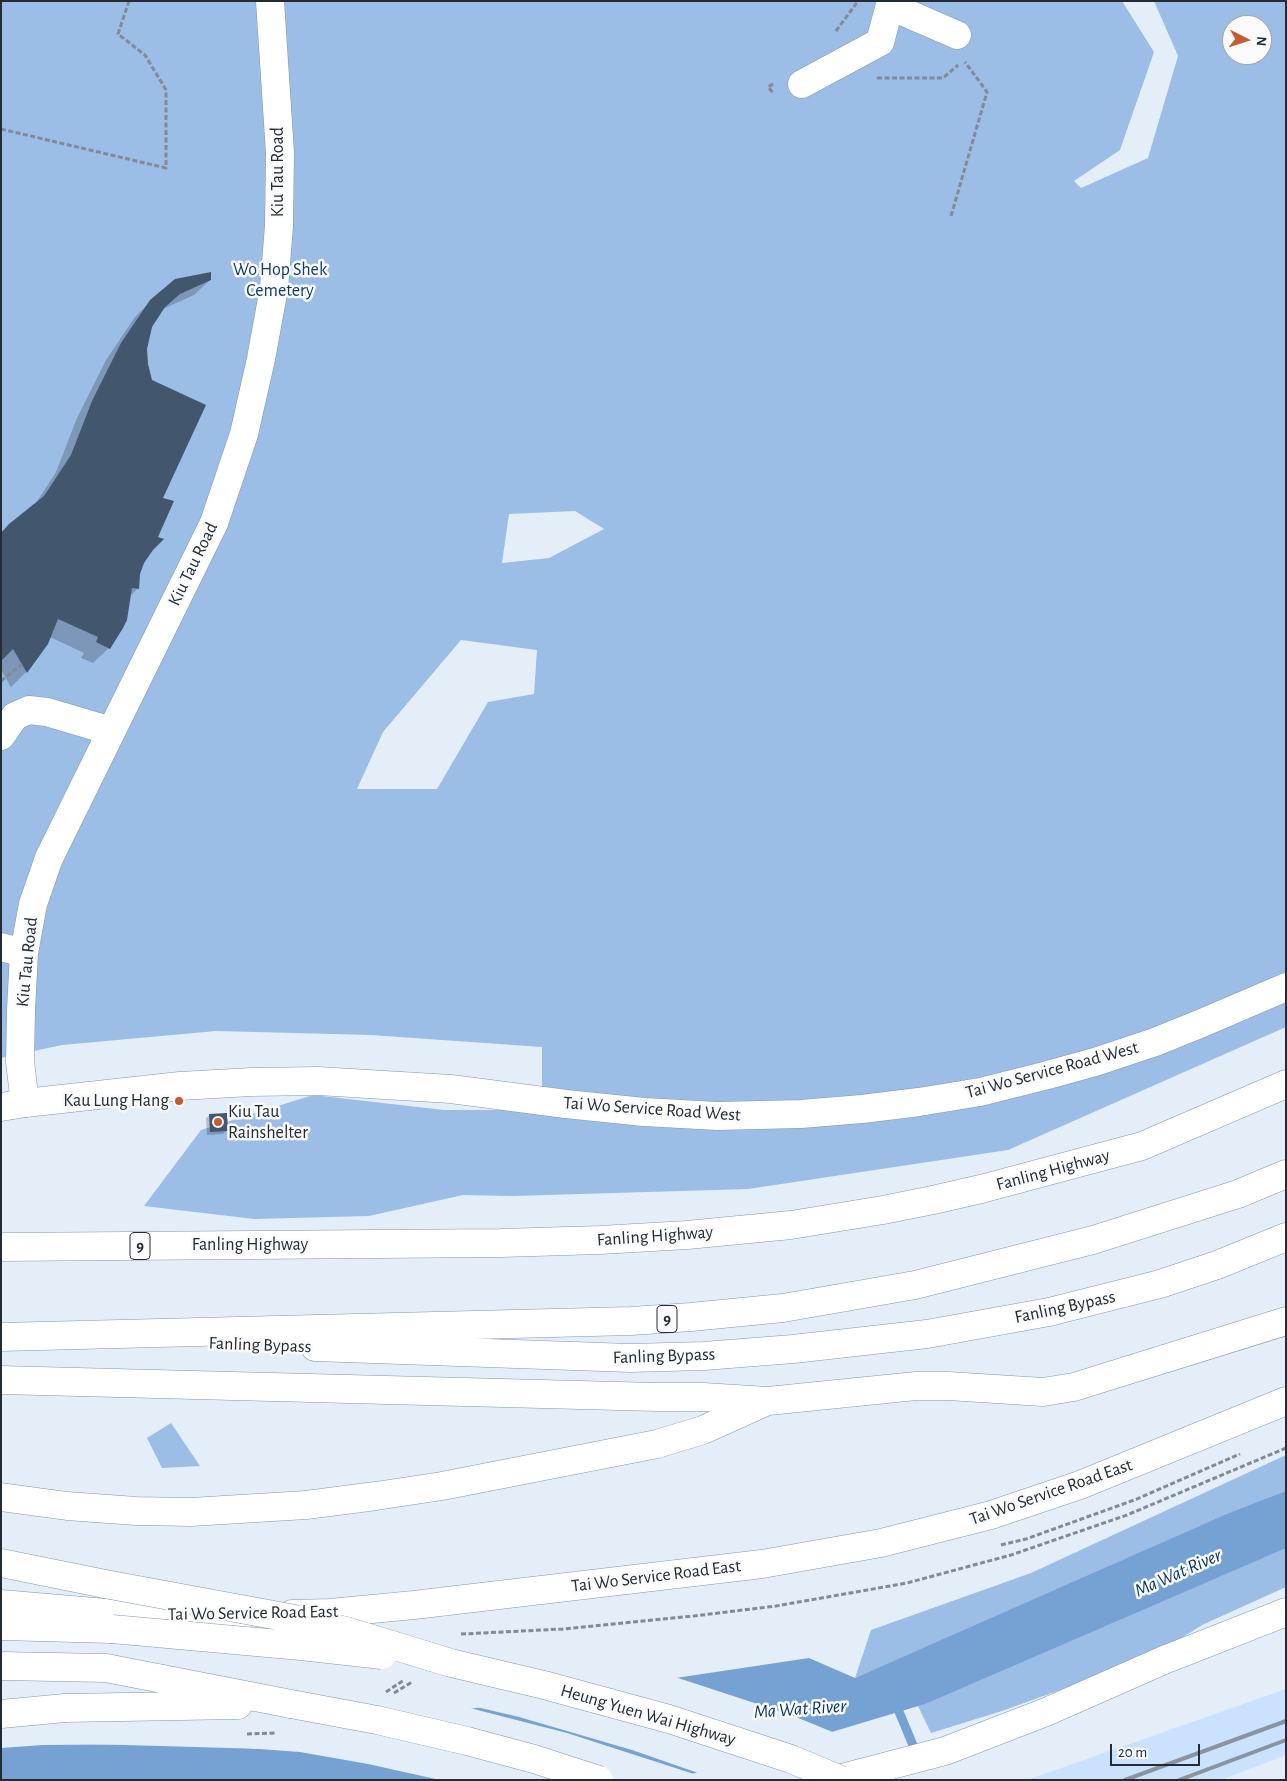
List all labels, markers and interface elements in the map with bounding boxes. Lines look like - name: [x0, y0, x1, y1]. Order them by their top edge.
- north arrow: [1222, 15, 1272, 65]
- text: N: [1254, 36, 1268, 47]
- street label: Kiu Tau Road: [267, 127, 289, 217]
- park label: Wo Hop Shek Cemetery: [233, 259, 327, 302]
- street label: Kiu Tau Road: [164, 519, 222, 609]
- street label: Kiu Tau Road: [12, 916, 42, 1008]
- street label: Tai Wo Service Road West: [963, 1037, 1141, 1103]
- place label: Kau Lung Hang: [63, 1090, 169, 1112]
- street label: Tai Wo Service Road West: [563, 1092, 741, 1126]
- marker: Kau Lung Hang: [173, 1095, 185, 1107]
- place label: Kiu Tau Rainshelter: [228, 1101, 308, 1144]
- marker: Kiu Tau Rainshelter: [212, 1116, 224, 1128]
- street label: Fanling Highway: [994, 1144, 1112, 1196]
- street label: Fanling Highway: [596, 1221, 714, 1251]
- road number: 9: [130, 1232, 150, 1260]
- street label: Fanling Highway: [192, 1234, 308, 1256]
- street label: Fanling Bypass: [1013, 1286, 1117, 1328]
- road number: 9: [657, 1306, 677, 1332]
- street label: Fanling Bypass: [208, 1332, 312, 1358]
- street label: Fanling Bypass: [612, 1343, 716, 1369]
- street label: Tai Wo Service Road East: [967, 1454, 1135, 1530]
- water label: Ma Wat River: [1131, 1544, 1225, 1602]
- street label: Tai Wo Service Road East: [570, 1555, 742, 1597]
- street label: Tai Wo Service Road East: [167, 1601, 339, 1625]
- street label: Heung Yuen Wai Highway: [558, 1680, 738, 1750]
- water label: Ma Wat River: [753, 1694, 847, 1724]
- scale bar: [1112, 1734, 1202, 1766]
- text: 20 m: [1118, 1745, 1147, 1760]

